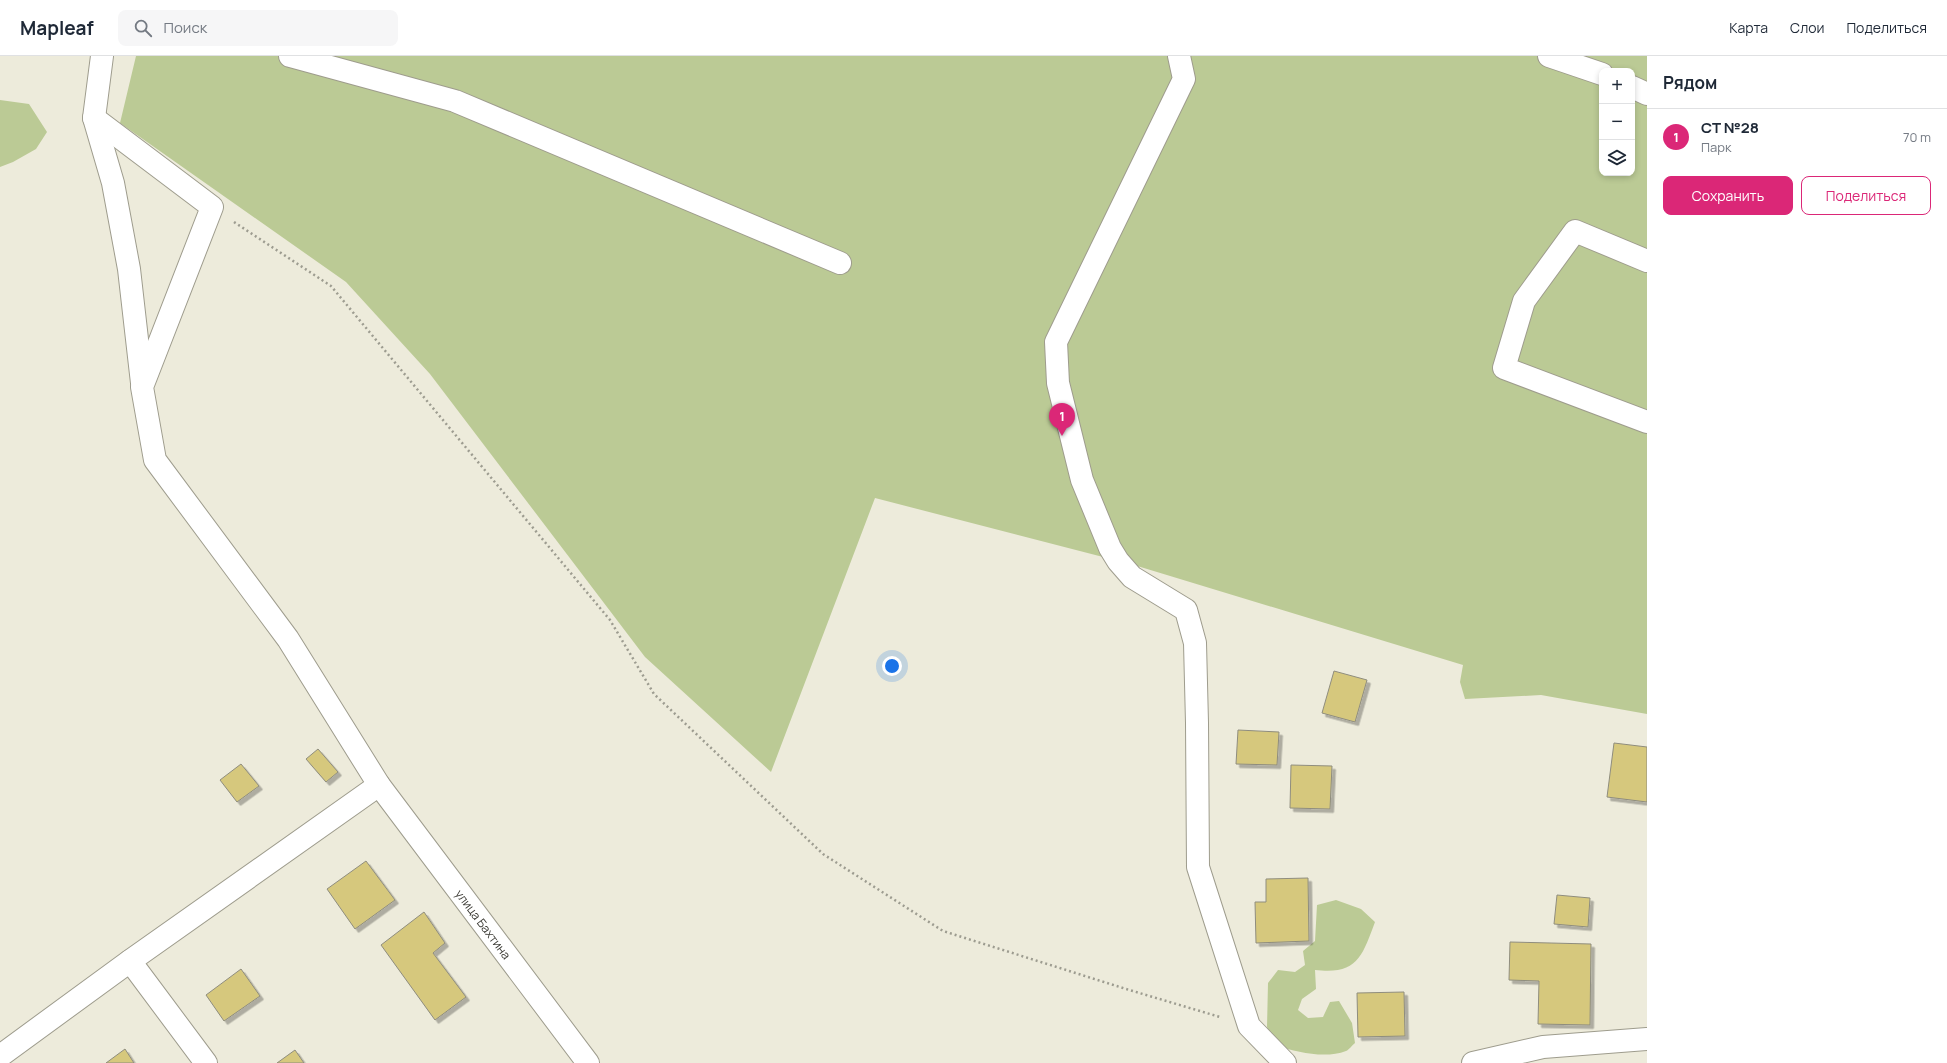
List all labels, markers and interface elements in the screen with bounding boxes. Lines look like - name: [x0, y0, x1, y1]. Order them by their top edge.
- search box: [118, 10, 398, 46]
- text: Mapleaf: [20, 15, 94, 41]
- icon: search: [132, 17, 154, 39]
- text: Поиск: [164, 17, 207, 38]
- text: Карта: [1729, 18, 1768, 37]
- text: Слои: [1790, 18, 1824, 37]
- text: Поделиться: [1846, 18, 1927, 37]
- map controls: [1599, 68, 1635, 176]
- button: +: [1599, 68, 1635, 104]
- text: Рядом: [1663, 71, 1717, 94]
- button: −: [1599, 104, 1635, 140]
- text: СТ №28: [1701, 117, 1759, 138]
- text: 1: [1673, 128, 1679, 146]
- text: 70 m: [1903, 128, 1931, 146]
- text: Парк: [1701, 138, 1731, 156]
- button: layers: [1599, 140, 1635, 176]
- button: Сохранить: [1663, 176, 1793, 215]
- button: Поделиться: [1801, 176, 1931, 215]
- pin: 1: [1049, 403, 1075, 436]
- your location: [882, 656, 902, 676]
- street label: улица Бахтина: [452, 886, 515, 962]

